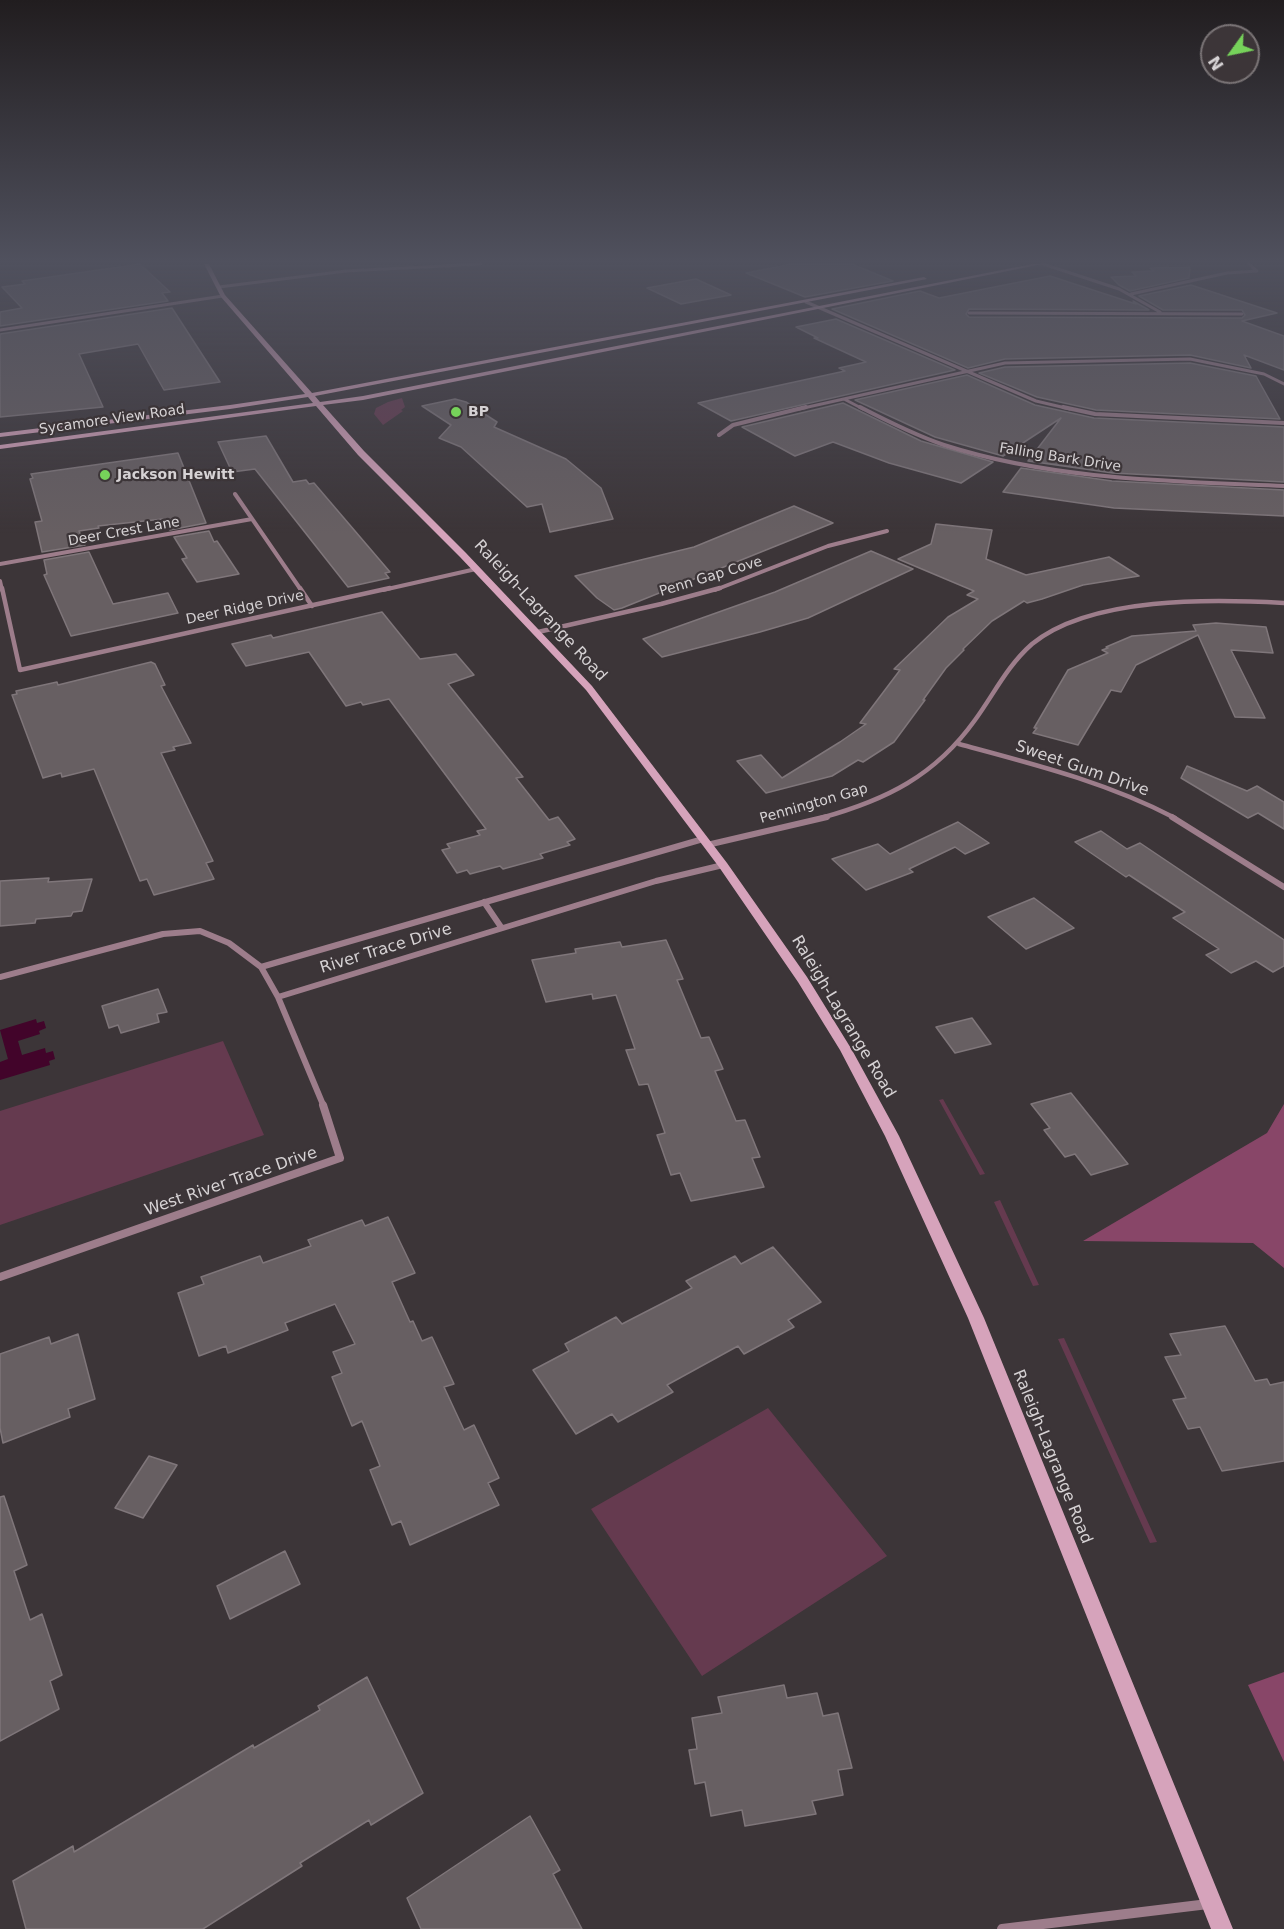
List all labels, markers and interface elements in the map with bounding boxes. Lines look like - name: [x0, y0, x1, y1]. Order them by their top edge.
- north arrow: [1200, 24, 1260, 84]
- text: N: [1205, 52, 1228, 74]
- street label: Sycamore View Road: [38, 401, 186, 439]
- place label: BP: [468, 404, 489, 420]
- marker: BP: [449, 405, 463, 419]
- street label: Falling Bark Drive: [998, 440, 1122, 476]
- place label: Jackson Hewitt: [117, 467, 234, 483]
- marker: Jackson Hewitt: [98, 468, 112, 482]
- street label: Deer Crest Lane: [67, 514, 181, 550]
- street label: Raleigh-Lagrange Road: [470, 536, 610, 686]
- street label: Penn Gap Cove: [657, 553, 765, 601]
- street label: Deer Ridge Drive: [185, 587, 305, 629]
- street label: Sweet Gum Drive: [1013, 737, 1151, 801]
- street label: Pennington Gap: [758, 781, 870, 827]
- street label: River Trace Drive: [318, 920, 454, 978]
- street label: Raleigh-Lagrange Road: [787, 932, 899, 1102]
- street label: West River Trace Drive: [142, 1143, 320, 1221]
- street label: Raleigh-Lagrange Road: [1008, 1367, 1096, 1547]

